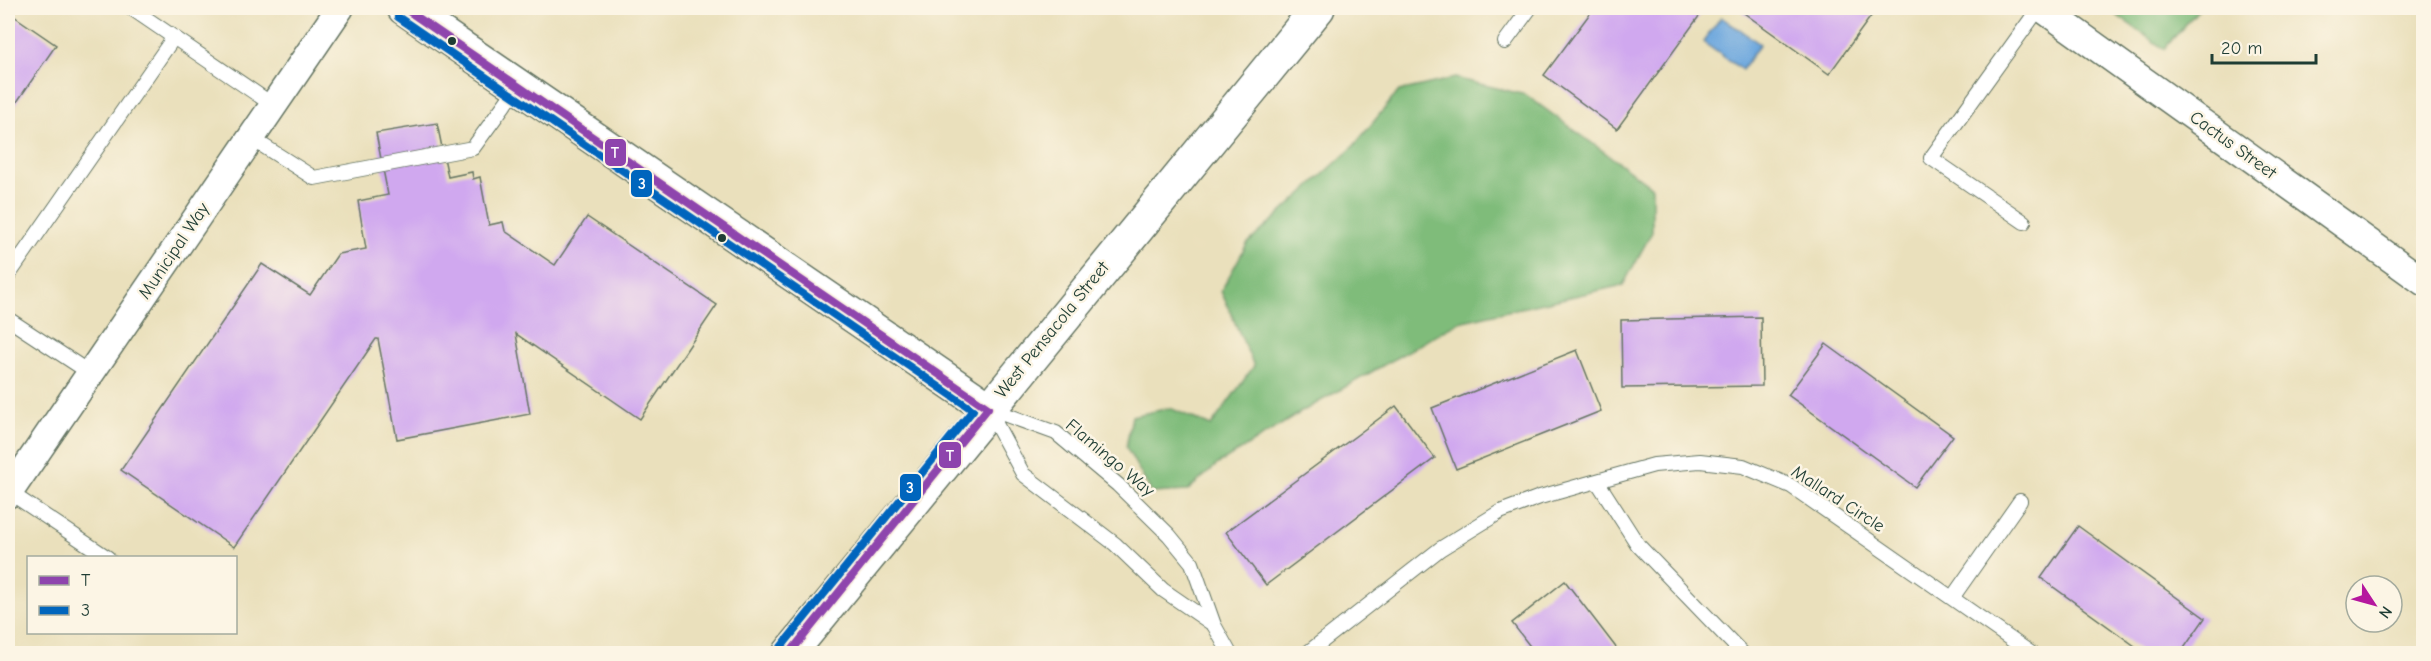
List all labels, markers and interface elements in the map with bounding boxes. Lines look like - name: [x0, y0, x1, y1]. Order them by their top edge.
- scale bar: [2212, 27, 2316, 65]
- unlabelled marker: [446, 35, 458, 47]
- text: 20 m: [2221, 38, 2262, 59]
- street label: Cactus Street: [2186, 107, 2281, 184]
- line badge: T: [604, 138, 627, 167]
- text: T: [611, 144, 620, 162]
- line badge: 3: [630, 169, 653, 198]
- text: 3: [638, 175, 646, 193]
- street label: Municipal Way: [134, 198, 214, 303]
- unlabelled marker: [716, 232, 728, 244]
- street label: West Pensacola Street: [990, 257, 1114, 403]
- street label: Flamingo Way: [1061, 415, 1159, 502]
- line badge: T: [938, 441, 962, 469]
- text: T: [946, 447, 955, 465]
- street label: Mallard Circle: [1787, 461, 1889, 537]
- line badge: 3: [899, 473, 922, 502]
- text: 3: [906, 479, 914, 497]
- legend: [27, 556, 237, 634]
- text: T: [81, 570, 91, 591]
- north arrow: [2344, 574, 2404, 634]
- text: 3: [81, 600, 90, 621]
- text: N: [2375, 603, 2396, 622]

